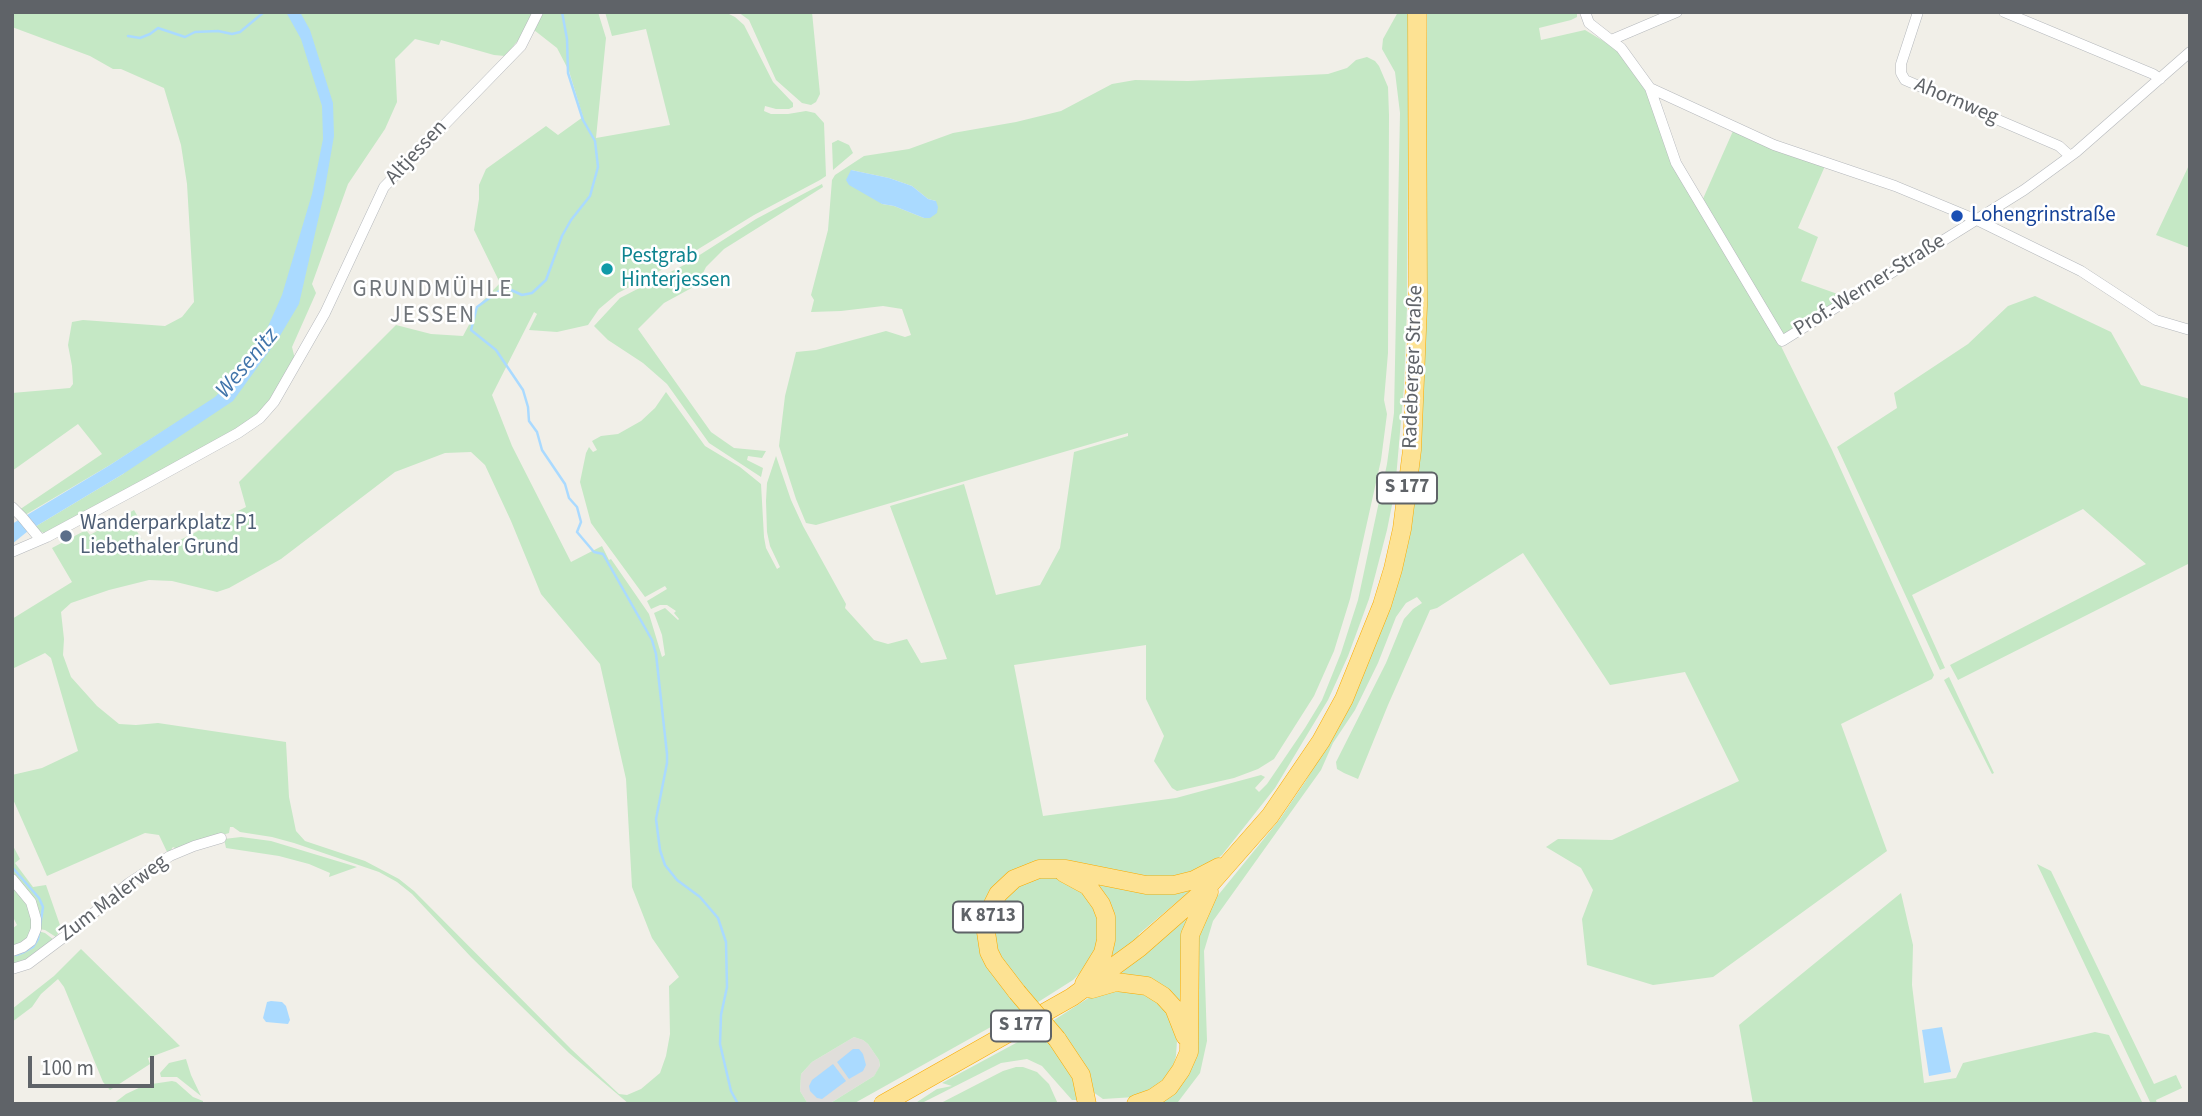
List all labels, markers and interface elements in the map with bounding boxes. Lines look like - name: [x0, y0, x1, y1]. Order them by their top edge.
- street label: Ahornweg: [1910, 73, 2002, 131]
- street label: Altjessen: [381, 116, 453, 190]
- place label: Lohengrinstraße: [1971, 203, 2116, 229]
- marker: Lohengrinstraße: [1949, 208, 1965, 224]
- street label: Prof.-Werner-Straße: [1790, 229, 1950, 343]
- place label: Pestgrab Hinterjessen: [621, 244, 731, 294]
- marker: Pestgrab Hinterjessen: [599, 261, 615, 277]
- district label: GRUNDMÜHLE JESSEN: [354, 277, 512, 331]
- street label: Radeberger Straße: [1399, 285, 1429, 449]
- water label: Wesenitz: [211, 323, 285, 405]
- road number: S 177: [1377, 472, 1437, 503]
- place label: Wanderparkplatz P1 Liebethaler Grund: [80, 511, 257, 561]
- marker: Wanderparkplatz P1 Liebethaler Grund: [58, 528, 74, 544]
- street label: Zum Malerweg: [55, 850, 173, 948]
- road number: K 8713: [953, 902, 1023, 932]
- road number: S 177: [991, 1010, 1051, 1042]
- scale bar: [32, 1042, 158, 1086]
- text: 100 m: [41, 1053, 94, 1083]

